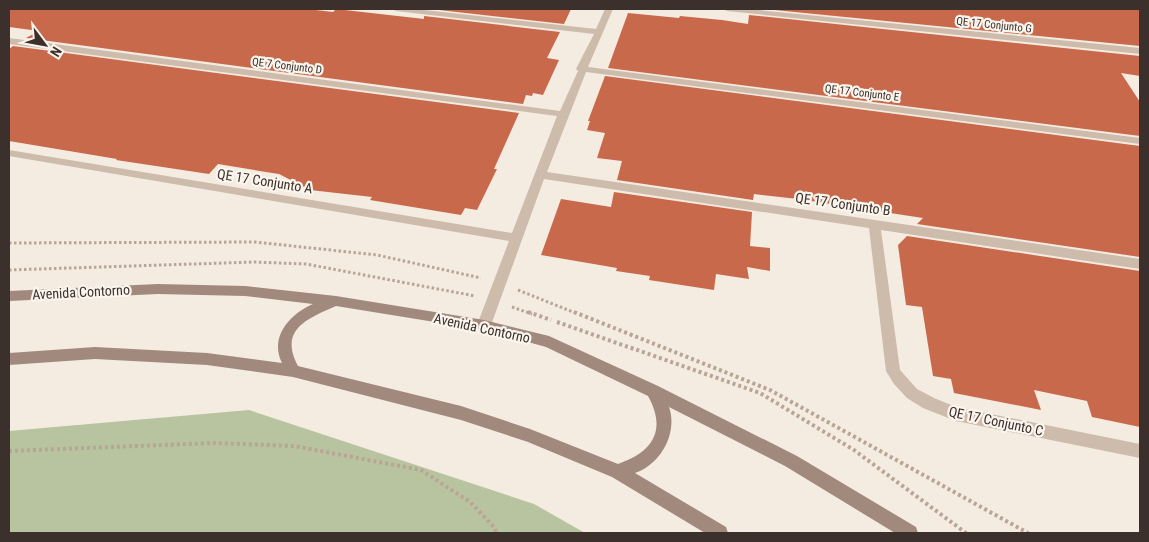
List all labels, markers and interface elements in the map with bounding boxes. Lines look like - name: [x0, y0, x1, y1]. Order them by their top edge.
- street label: QE 17 Conjunto G: [956, 15, 1032, 35]
- north arrow: [20, 20, 70, 70]
- text: N: [47, 44, 65, 60]
- street label: QE 7 Conjunto D: [251, 55, 323, 77]
- street label: QE 17 Conjunto E: [824, 82, 900, 104]
- street label: QE 17 Conjunto A: [216, 166, 314, 196]
- street label: QE 17 Conjunto B: [794, 189, 892, 219]
- street label: Avenida Contorno: [32, 281, 130, 303]
- street label: Avenida Contorno: [432, 310, 532, 346]
- street label: QE 17 Conjunto C: [947, 403, 1045, 439]

